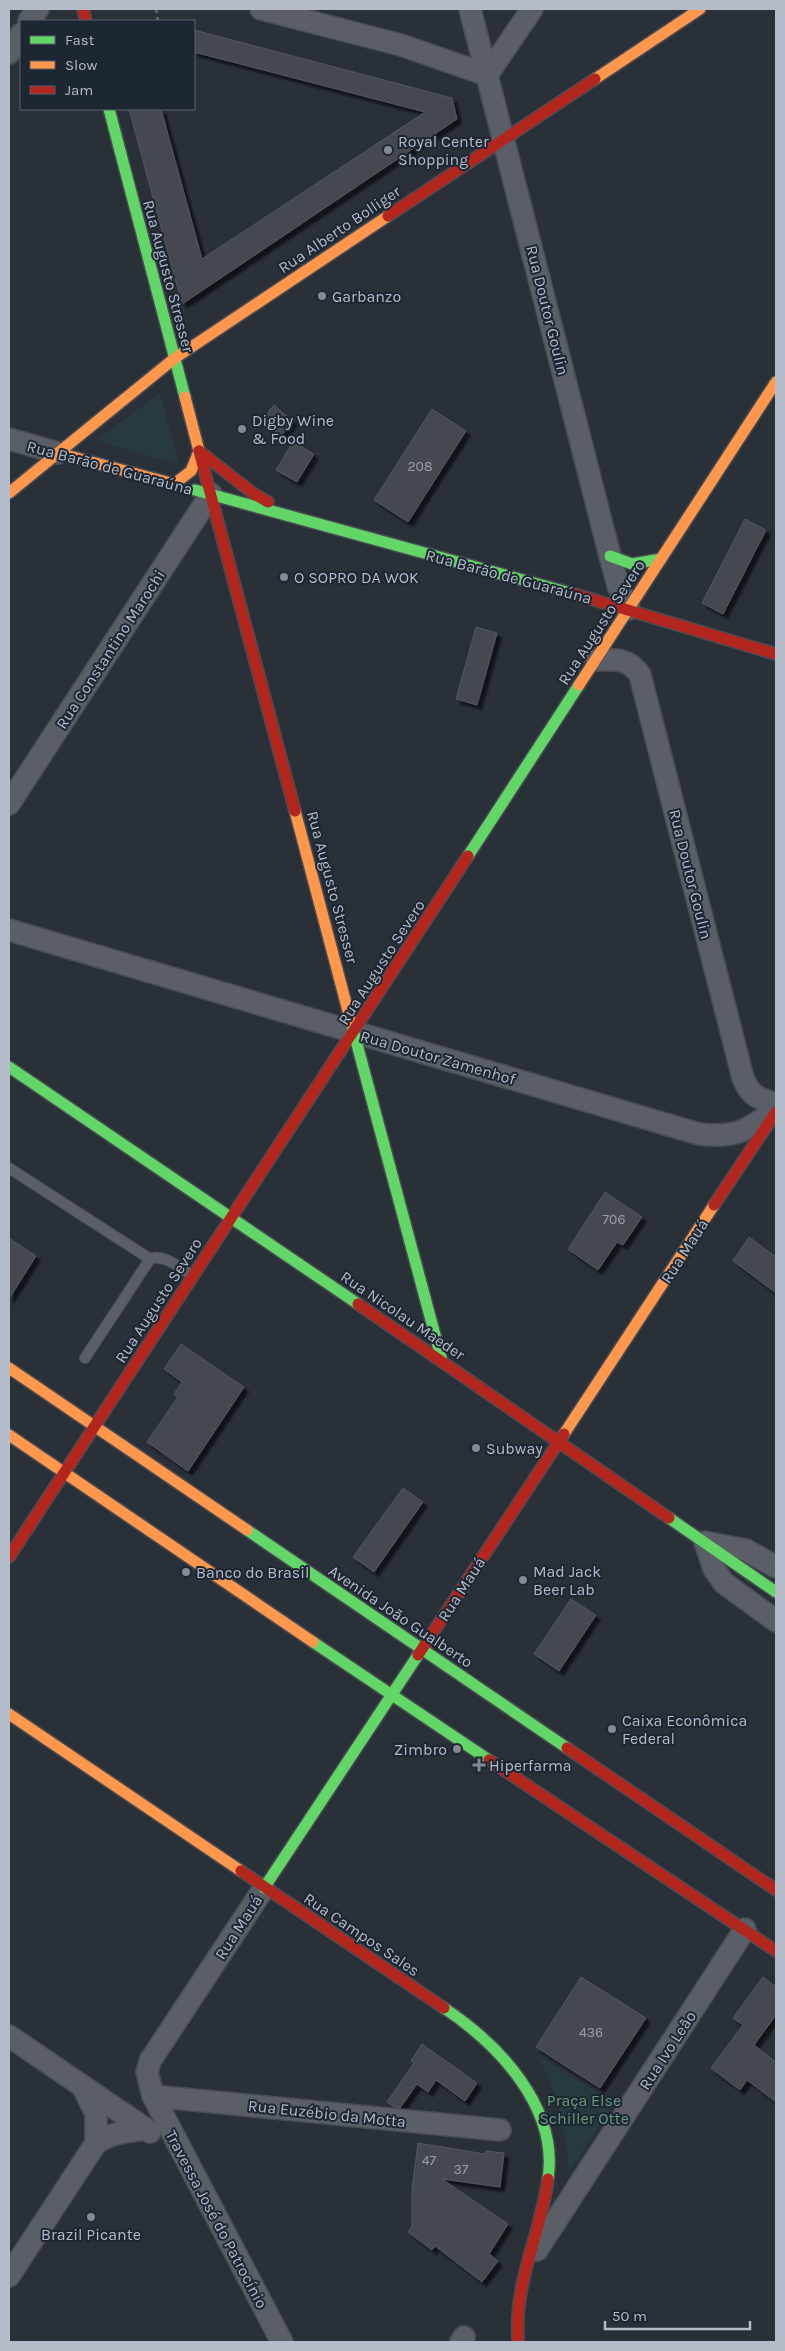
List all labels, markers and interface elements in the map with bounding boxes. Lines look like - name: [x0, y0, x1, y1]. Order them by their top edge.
- legend: [20, 20, 195, 110]
- text: Fast: [65, 31, 95, 49]
- text: Slow: [65, 56, 97, 74]
- text: Jam: [65, 81, 93, 99]
- place label: Royal Center Shopping: [398, 132, 489, 169]
- marker: Royal Center Shopping: [382, 144, 394, 156]
- street label: Rua Alberto Bolliger: [275, 181, 404, 277]
- street label: Rua Augusto Stresser: [139, 198, 198, 355]
- street label: Rua Doutor Goulin: [522, 243, 573, 377]
- place label: Garbanzo: [332, 287, 401, 306]
- marker: Garbanzo: [316, 290, 328, 302]
- place label: Digby Wine & Food: [252, 411, 334, 448]
- marker: Digby Wine & Food: [236, 423, 248, 435]
- street label: Rua Barão de Guaraúna: [25, 436, 195, 499]
- house number: 208: [407, 458, 433, 475]
- street label: Rua Barão de Guaraúna: [424, 545, 594, 608]
- street label: Rua Augusto Severo: [554, 556, 649, 688]
- street label: Rua Constantino Marochi: [52, 566, 169, 732]
- place label: O SOPRO DA WOK: [294, 568, 419, 587]
- marker: O SOPRO DA WOK: [278, 571, 290, 583]
- street label: Rua Doutor Goulin: [665, 807, 716, 941]
- street label: Rua Augusto Stresser: [303, 809, 362, 966]
- street label: Rua Augusto Severo: [334, 896, 429, 1028]
- street label: Rua Doutor Zamenhof: [358, 1026, 518, 1089]
- house number: 706: [603, 1211, 625, 1228]
- street label: Rua Mauá: [657, 1216, 712, 1287]
- street label: Rua Augusto Severo: [111, 1234, 206, 1366]
- street label: Rua Nicolau Maeder: [337, 1267, 469, 1364]
- place label: Subway: [486, 1439, 543, 1458]
- marker: Subway: [470, 1442, 482, 1454]
- street label: Rua Mauá: [434, 1554, 489, 1625]
- street label: Avenida João Gualberto: [325, 1561, 476, 1672]
- place label: Mad Jack Beer Lab: [533, 1562, 601, 1599]
- place label: Banco do Brasil: [196, 1563, 309, 1582]
- marker: Banco do Brasil: [180, 1566, 192, 1578]
- marker: Mad Jack Beer Lab: [517, 1574, 529, 1586]
- place label: Caixa Econômica Federal: [622, 1711, 747, 1748]
- marker: Caixa Econômica Federal: [606, 1723, 618, 1735]
- place label: Zimbro: [394, 1740, 447, 1759]
- marker: Zimbro: [451, 1743, 463, 1755]
- place label: Hiperfarma: [489, 1756, 572, 1775]
- marker: Hiperfarma: [473, 1759, 485, 1771]
- street label: Rua Campos Sales: [300, 1889, 423, 1980]
- street label: Rua Mauá: [211, 1892, 266, 1963]
- street label: Rua Ivo Leão: [635, 2007, 700, 2093]
- house number: 436: [579, 2024, 603, 2041]
- park label: Praça Else Schiller Otte: [539, 2091, 629, 2128]
- street label: Rua Euzébio da Motta: [247, 2096, 407, 2131]
- street label: Travessa José do Patrocínio: [161, 2127, 272, 2312]
- house number: 47: [422, 2152, 437, 2169]
- house number: 37: [454, 2161, 469, 2178]
- marker: Brazil Picante: [85, 2211, 97, 2223]
- place label: Brazil Picante: [41, 2225, 141, 2244]
- scale bar: [605, 2298, 750, 2330]
- text: 50 m: [612, 2307, 647, 2325]

